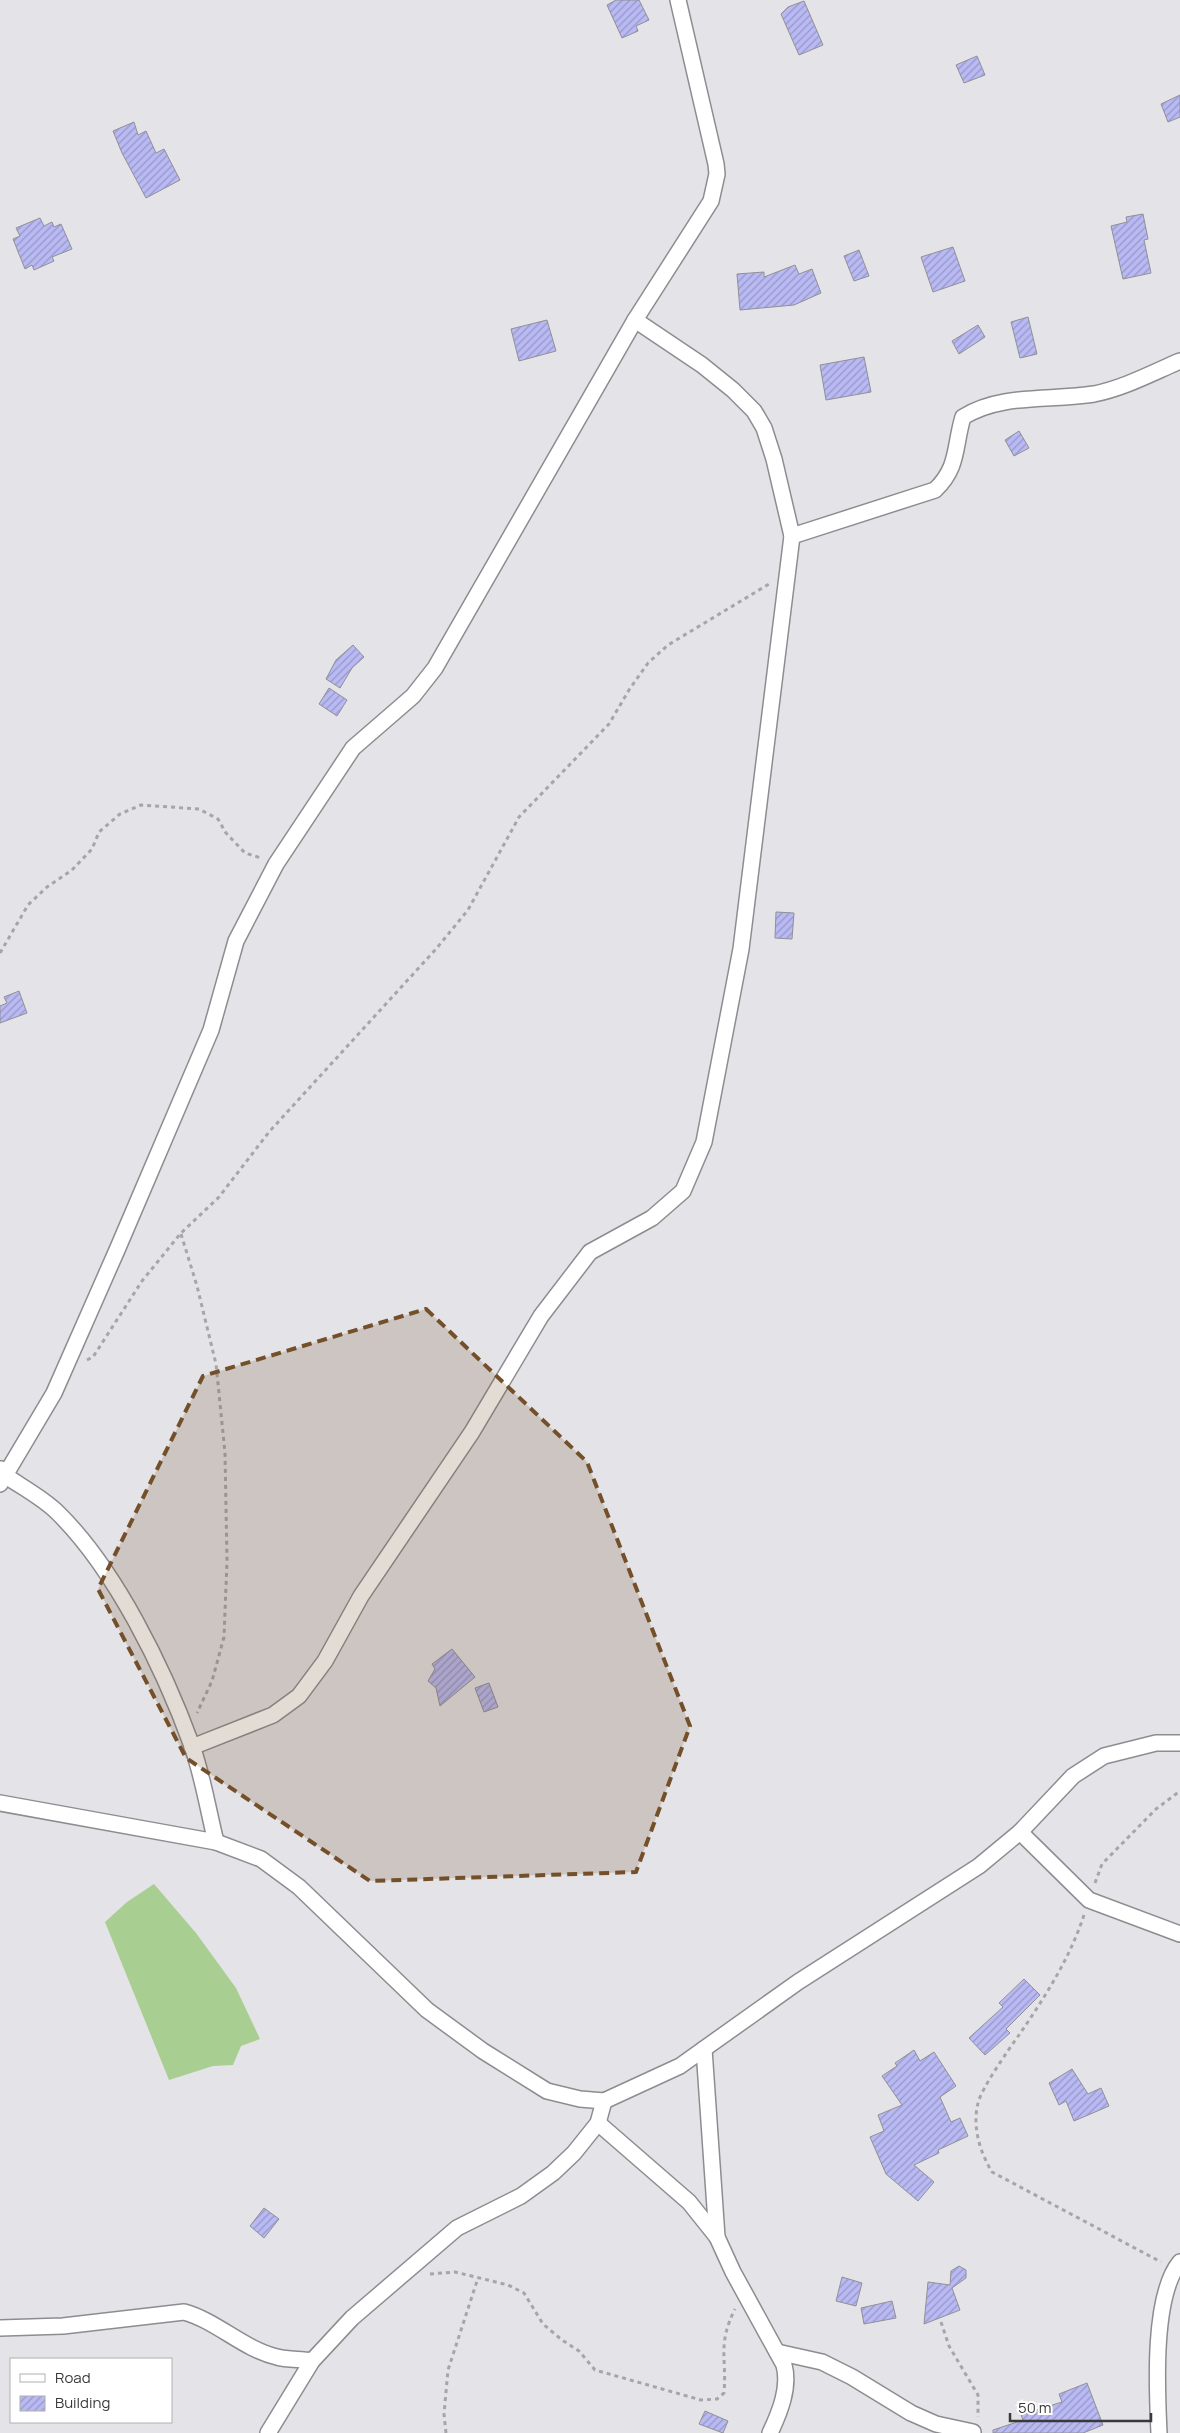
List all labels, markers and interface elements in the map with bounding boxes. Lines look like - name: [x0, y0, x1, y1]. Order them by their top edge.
- legend: [10, 2358, 172, 2423]
- text: Road: [55, 2367, 91, 2388]
- scale bar: [1010, 2390, 1151, 2422]
- text: Building: [55, 2392, 110, 2413]
- text: 50 m: [1018, 2397, 1052, 2418]

